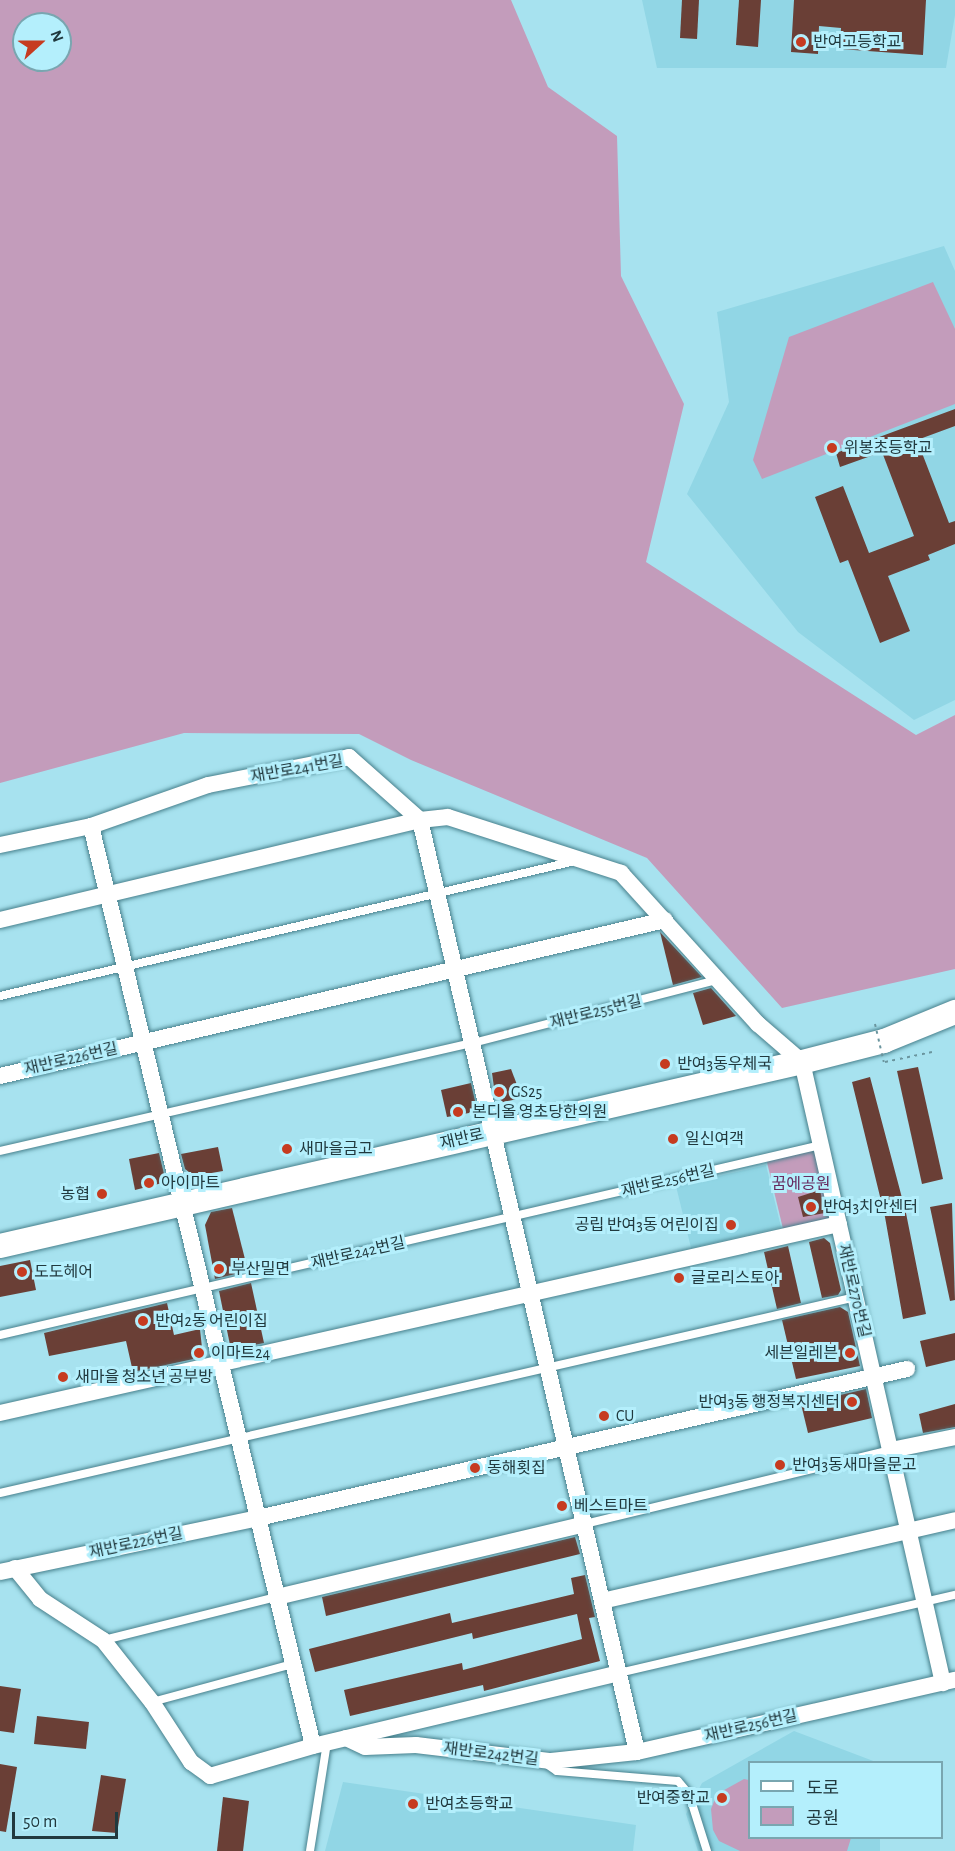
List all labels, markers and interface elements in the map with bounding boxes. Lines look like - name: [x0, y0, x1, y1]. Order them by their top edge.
- north arrow: [12, 12, 72, 72]
- text: N: [47, 28, 66, 44]
- place label: 반여고등학교: [813, 32, 901, 52]
- marker: 반여고등학교: [794, 35, 808, 49]
- place label: 위봉초등학교: [844, 438, 932, 458]
- marker: 위봉초등학교: [825, 441, 839, 455]
- street label: 재반로241번길: [249, 751, 345, 787]
- street label: 재반로255번길: [548, 991, 644, 1033]
- street label: 재반로226번길: [22, 1039, 120, 1079]
- place label: 반여3동우체국: [677, 1054, 772, 1074]
- marker: 반여3동우체국: [658, 1057, 672, 1071]
- place label: GS25: [511, 1082, 542, 1102]
- marker: GS25: [492, 1085, 506, 1099]
- place label: 본디올 영초당한의원: [472, 1102, 607, 1122]
- marker: 본디올 영초당한의원: [449, 1103, 467, 1121]
- street label: 재반로: [438, 1125, 486, 1153]
- place label: 일신여객: [685, 1129, 744, 1149]
- marker: 일신여객: [666, 1132, 680, 1146]
- place label: 새마을금고: [299, 1139, 373, 1159]
- marker: 새마을금고: [280, 1142, 294, 1156]
- street label: 재반로256번길: [620, 1161, 716, 1201]
- place label: 아이마트: [161, 1173, 220, 1193]
- park label: 꿈에공원: [772, 1174, 830, 1194]
- marker: 아이마트: [142, 1176, 156, 1190]
- place label: 농협: [61, 1184, 90, 1204]
- marker: 농협: [95, 1187, 109, 1201]
- place label: 반여3치안센터: [823, 1197, 918, 1217]
- marker: 반여3치안센터: [804, 1200, 818, 1214]
- place label: 공립 반여3동 어린이집: [575, 1215, 719, 1235]
- marker: 공립 반여3동 어린이집: [724, 1218, 738, 1232]
- street label: 재반로242번길: [309, 1233, 407, 1273]
- street label: 재반로270번길: [834, 1242, 874, 1340]
- place label: 부산밀면: [231, 1259, 290, 1279]
- place label: 도도헤어: [34, 1262, 93, 1282]
- marker: 부산밀면: [212, 1262, 226, 1276]
- marker: 도도헤어: [15, 1265, 29, 1279]
- place label: 글로리스토아: [691, 1268, 779, 1288]
- marker: 글로리스토아: [672, 1271, 686, 1285]
- place label: 반여2동 어린이집: [155, 1311, 268, 1331]
- marker: 반여2동 어린이집: [136, 1314, 150, 1328]
- place label: 이마트24: [211, 1343, 270, 1363]
- place label: 세븐일레븐: [764, 1343, 838, 1363]
- marker: 이마트24: [192, 1346, 206, 1360]
- marker: 세븐일레븐: [843, 1346, 857, 1360]
- place label: 새마을 청소년 공부방: [75, 1367, 213, 1387]
- marker: 새마을 청소년 공부방: [56, 1370, 70, 1384]
- place label: 반여3동 행정복지센터: [698, 1392, 840, 1412]
- marker: 반여3동 행정복지센터: [845, 1395, 859, 1409]
- place label: CU: [616, 1406, 634, 1426]
- marker: CU: [597, 1409, 611, 1423]
- place label: 반여3동새마을문고: [792, 1455, 916, 1475]
- place label: 동해횟집: [487, 1458, 546, 1478]
- marker: 반여3동새마을문고: [773, 1458, 787, 1472]
- marker: 동해횟집: [468, 1461, 482, 1475]
- place label: 베스트마트: [574, 1496, 648, 1516]
- marker: 베스트마트: [555, 1499, 569, 1513]
- street label: 재반로226번길: [87, 1524, 185, 1562]
- street label: 재반로256번길: [703, 1706, 799, 1746]
- street label: 재반로242번길: [442, 1739, 540, 1769]
- legend: [748, 1761, 943, 1839]
- text: 도로: [806, 1780, 839, 1798]
- place label: 반여중학교: [636, 1788, 710, 1808]
- marker: 반여중학교: [715, 1791, 729, 1805]
- place label: 반여초등학교: [425, 1794, 513, 1814]
- marker: 반여초등학교: [406, 1797, 420, 1811]
- scale bar: [15, 1800, 122, 1838]
- text: 공원: [806, 1810, 839, 1828]
- text: 50 m: [23, 1813, 57, 1831]

